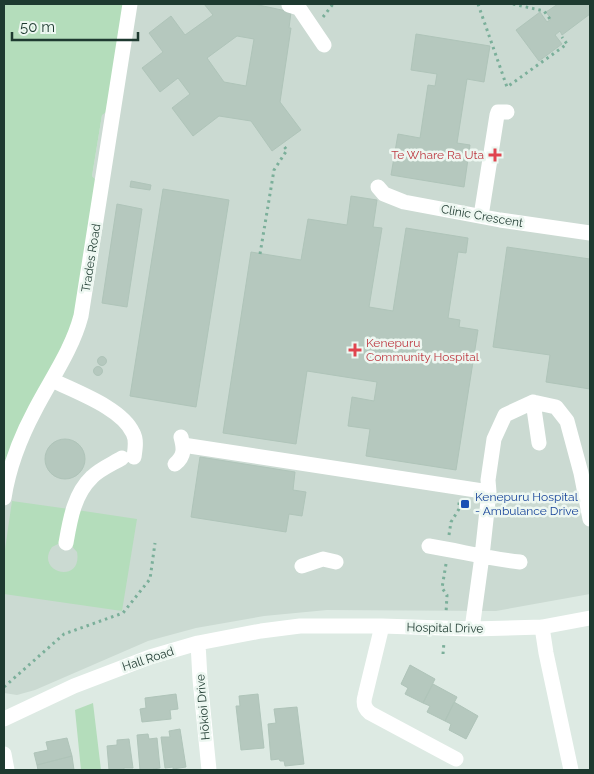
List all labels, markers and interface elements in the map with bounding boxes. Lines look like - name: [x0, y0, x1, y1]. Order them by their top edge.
- scale bar: [12, 10, 139, 42]
- text: 50 m: [20, 18, 55, 36]
- place label: Te Whare Ra Uta: [391, 148, 484, 162]
- marker: Te Whare Ra Uta: [488, 148, 502, 162]
- street label: Clinic Crescent: [440, 202, 524, 230]
- street label: Trades Road: [79, 223, 103, 293]
- place label: Kenepuru Community Hospital: [366, 336, 480, 364]
- marker: Kenepuru Community Hospital: [348, 343, 362, 357]
- place label: Kenepuru Hospital - Ambulance Drive: [475, 490, 579, 518]
- marker: Kenepuru Hospital - Ambulance Drive: [459, 498, 471, 510]
- street label: Hospital Drive: [406, 620, 484, 636]
- street label: Hall Road: [120, 644, 176, 674]
- street label: Hōkioi Drive: [193, 673, 213, 741]

